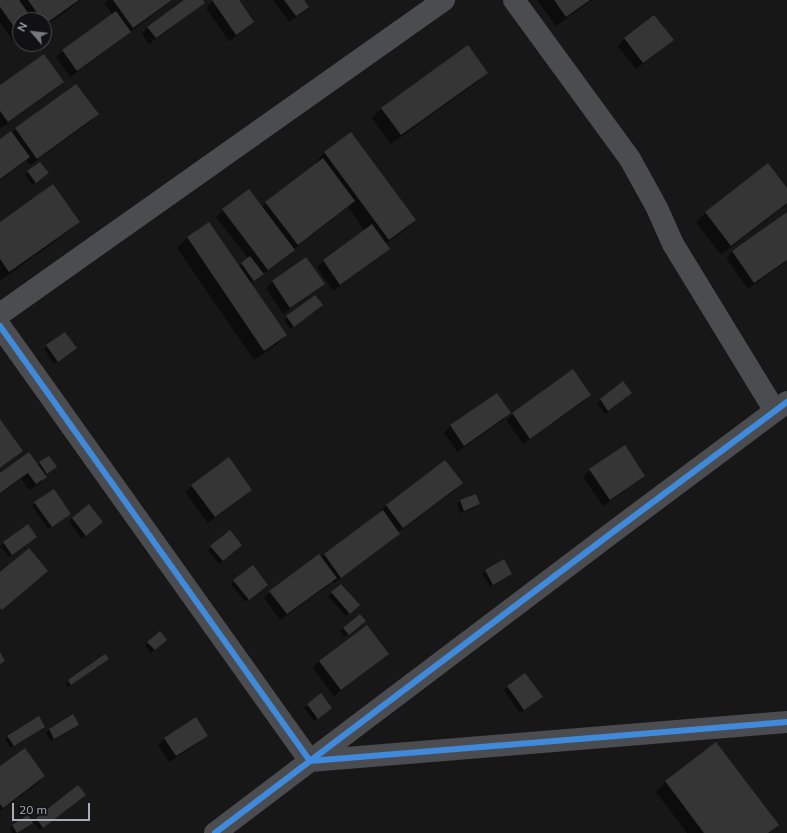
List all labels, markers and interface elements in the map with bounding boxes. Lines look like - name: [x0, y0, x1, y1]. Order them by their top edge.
- north arrow: [12, 12, 52, 52]
- text: N: [14, 20, 30, 34]
- scale bar: [14, 795, 92, 821]
- text: 20 m: [19, 802, 47, 817]

